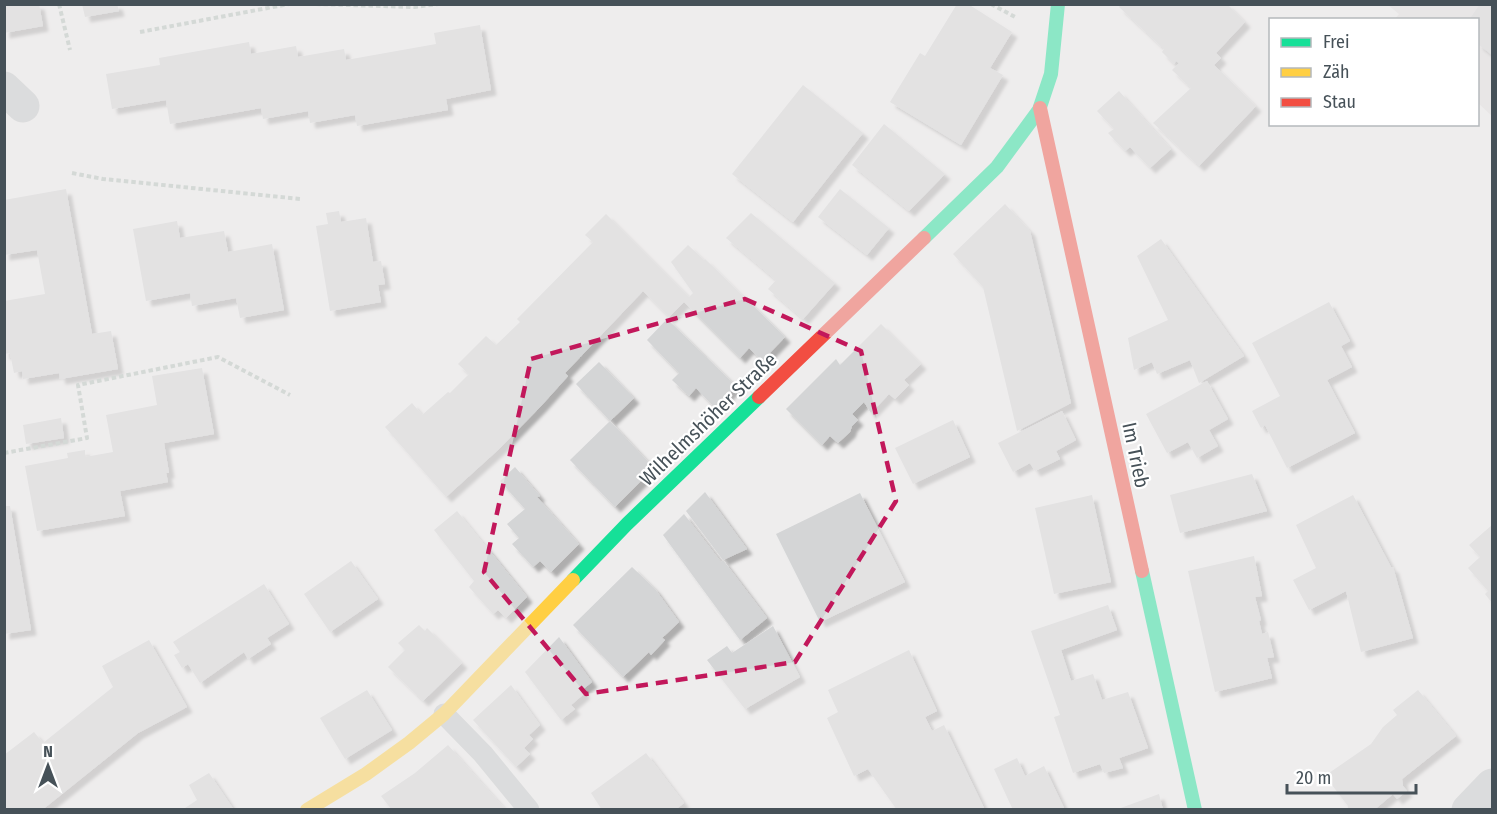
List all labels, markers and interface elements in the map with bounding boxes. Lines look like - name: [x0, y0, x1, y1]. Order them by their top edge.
- legend: [1269, 18, 1479, 126]
- text: Frei: [1323, 31, 1349, 53]
- text: Zäh: [1323, 61, 1350, 83]
- text: Stau: [1323, 91, 1356, 113]
- street label: Wilhelmshöher Straße: [634, 347, 782, 491]
- street label: Im Trieb: [1117, 420, 1155, 490]
- north arrow: [18, 736, 78, 796]
- text: N: [43, 742, 53, 761]
- scale bar: [1287, 757, 1416, 795]
- text: 20 m: [1296, 767, 1331, 789]

